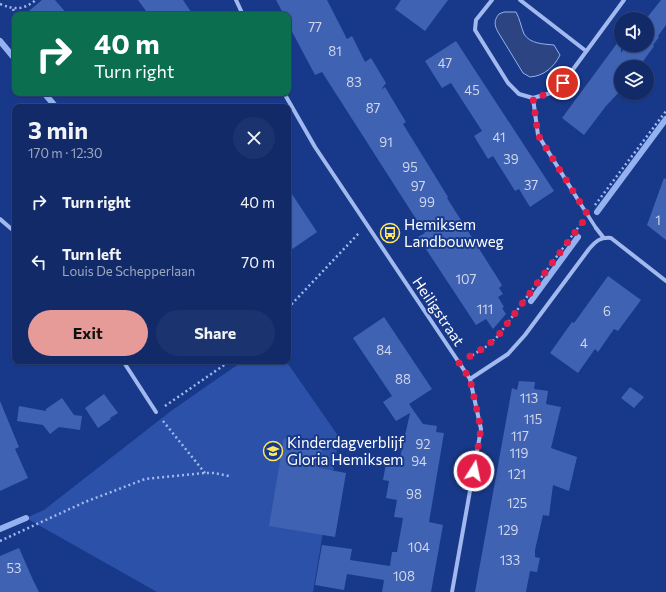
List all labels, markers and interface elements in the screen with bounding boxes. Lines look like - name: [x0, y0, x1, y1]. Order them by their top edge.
- map controls: [614, 12, 654, 100]
- button: sound: [614, 12, 654, 52]
- house number: 77: [308, 19, 322, 35]
- text: 40 m: [94, 26, 160, 60]
- icon: right: [28, 28, 80, 80]
- house number: 81: [328, 43, 342, 59]
- house number: 47: [438, 55, 452, 71]
- text: Turn right: [94, 60, 174, 82]
- button: layers: [614, 60, 654, 100]
- pin: [546, 66, 580, 100]
- icon: arrive: [552, 72, 574, 94]
- house number: 83: [346, 74, 362, 90]
- house number: 45: [464, 82, 480, 98]
- house number: 87: [366, 100, 380, 116]
- text: 3 min: [28, 115, 88, 144]
- button: close: [233, 117, 275, 159]
- house number: 41: [493, 129, 505, 145]
- house number: 91: [379, 134, 393, 150]
- text: 170 m · 12:30: [28, 145, 102, 161]
- house number: 39: [503, 151, 519, 167]
- house number: 95: [402, 159, 418, 175]
- house number: 37: [524, 177, 538, 193]
- house number: 97: [411, 178, 425, 194]
- icon: right: [28, 191, 50, 213]
- text: Turn right: [62, 193, 131, 211]
- text: 40 m: [240, 193, 275, 211]
- house number: 99: [419, 194, 435, 210]
- house number: 1: [655, 212, 661, 228]
- place label: Hemiksem Landbouwweg: [404, 215, 504, 250]
- bus stop icon: Hemiksem Landbouwweg: [379, 222, 401, 244]
- text: Turn left: [62, 245, 121, 263]
- icon: left: [28, 251, 50, 273]
- text: 70 m: [241, 253, 275, 271]
- text: Louis De Schepperlaan: [62, 263, 195, 279]
- house number: 107: [456, 271, 477, 287]
- street label: Heiligstraat: [409, 273, 469, 349]
- house number: 111: [477, 301, 493, 317]
- house number: 6: [603, 303, 611, 319]
- button: Exit: [28, 310, 148, 356]
- button: Share: [156, 310, 275, 356]
- house number: 4: [580, 335, 588, 351]
- house number: 84: [376, 342, 392, 358]
- house number: 88: [395, 371, 411, 387]
- house number: 113: [520, 390, 538, 406]
- house number: 115: [524, 411, 542, 427]
- house number: 117: [511, 428, 529, 444]
- place label: Kinderdagverblijf Gloria Hemiksem: [287, 433, 404, 468]
- house number: 92: [415, 436, 431, 452]
- school or university icon: Kinderdagverblijf Gloria Hemiksem: [262, 440, 284, 462]
- house number: 119: [509, 445, 529, 461]
- position arrow: [453, 450, 495, 492]
- house number: 94: [411, 453, 427, 469]
- house number: 121: [508, 466, 526, 482]
- house number: 98: [406, 486, 422, 502]
- house number: 125: [507, 495, 527, 511]
- house number: 129: [498, 522, 518, 538]
- house number: 104: [408, 539, 430, 555]
- house number: 133: [500, 552, 520, 568]
- house number: 53: [7, 560, 21, 576]
- house number: 108: [393, 568, 415, 584]

